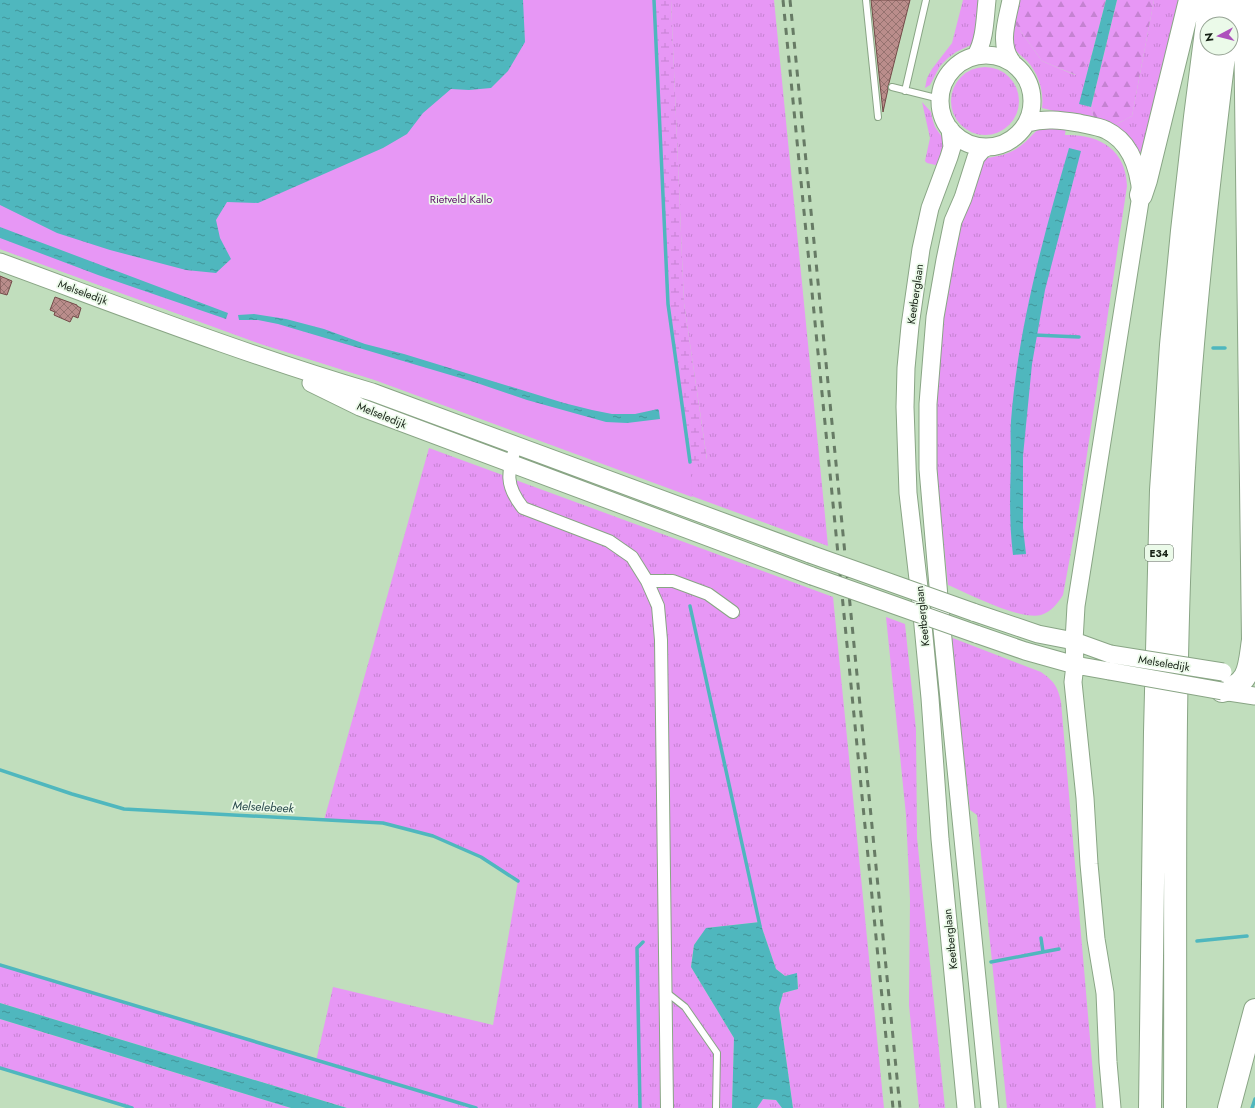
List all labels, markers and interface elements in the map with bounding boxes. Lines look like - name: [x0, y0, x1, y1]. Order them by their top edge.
- north arrow: [1199, 16, 1239, 56]
- text: N: [1201, 32, 1218, 43]
- park label: Rietveld Kallo: [430, 191, 492, 207]
- street label: Keetberglaan: [903, 263, 927, 325]
- street label: Melseledijk: [56, 276, 110, 308]
- street label: Melseledijk: [355, 398, 409, 432]
- road number: E34: [1145, 545, 1173, 561]
- street label: Keetberglaan: [911, 585, 933, 647]
- street label: Melseledijk: [1137, 651, 1191, 675]
- water label: Melselebeek: [232, 796, 295, 818]
- street label: Keetberglaan: [939, 908, 961, 970]

